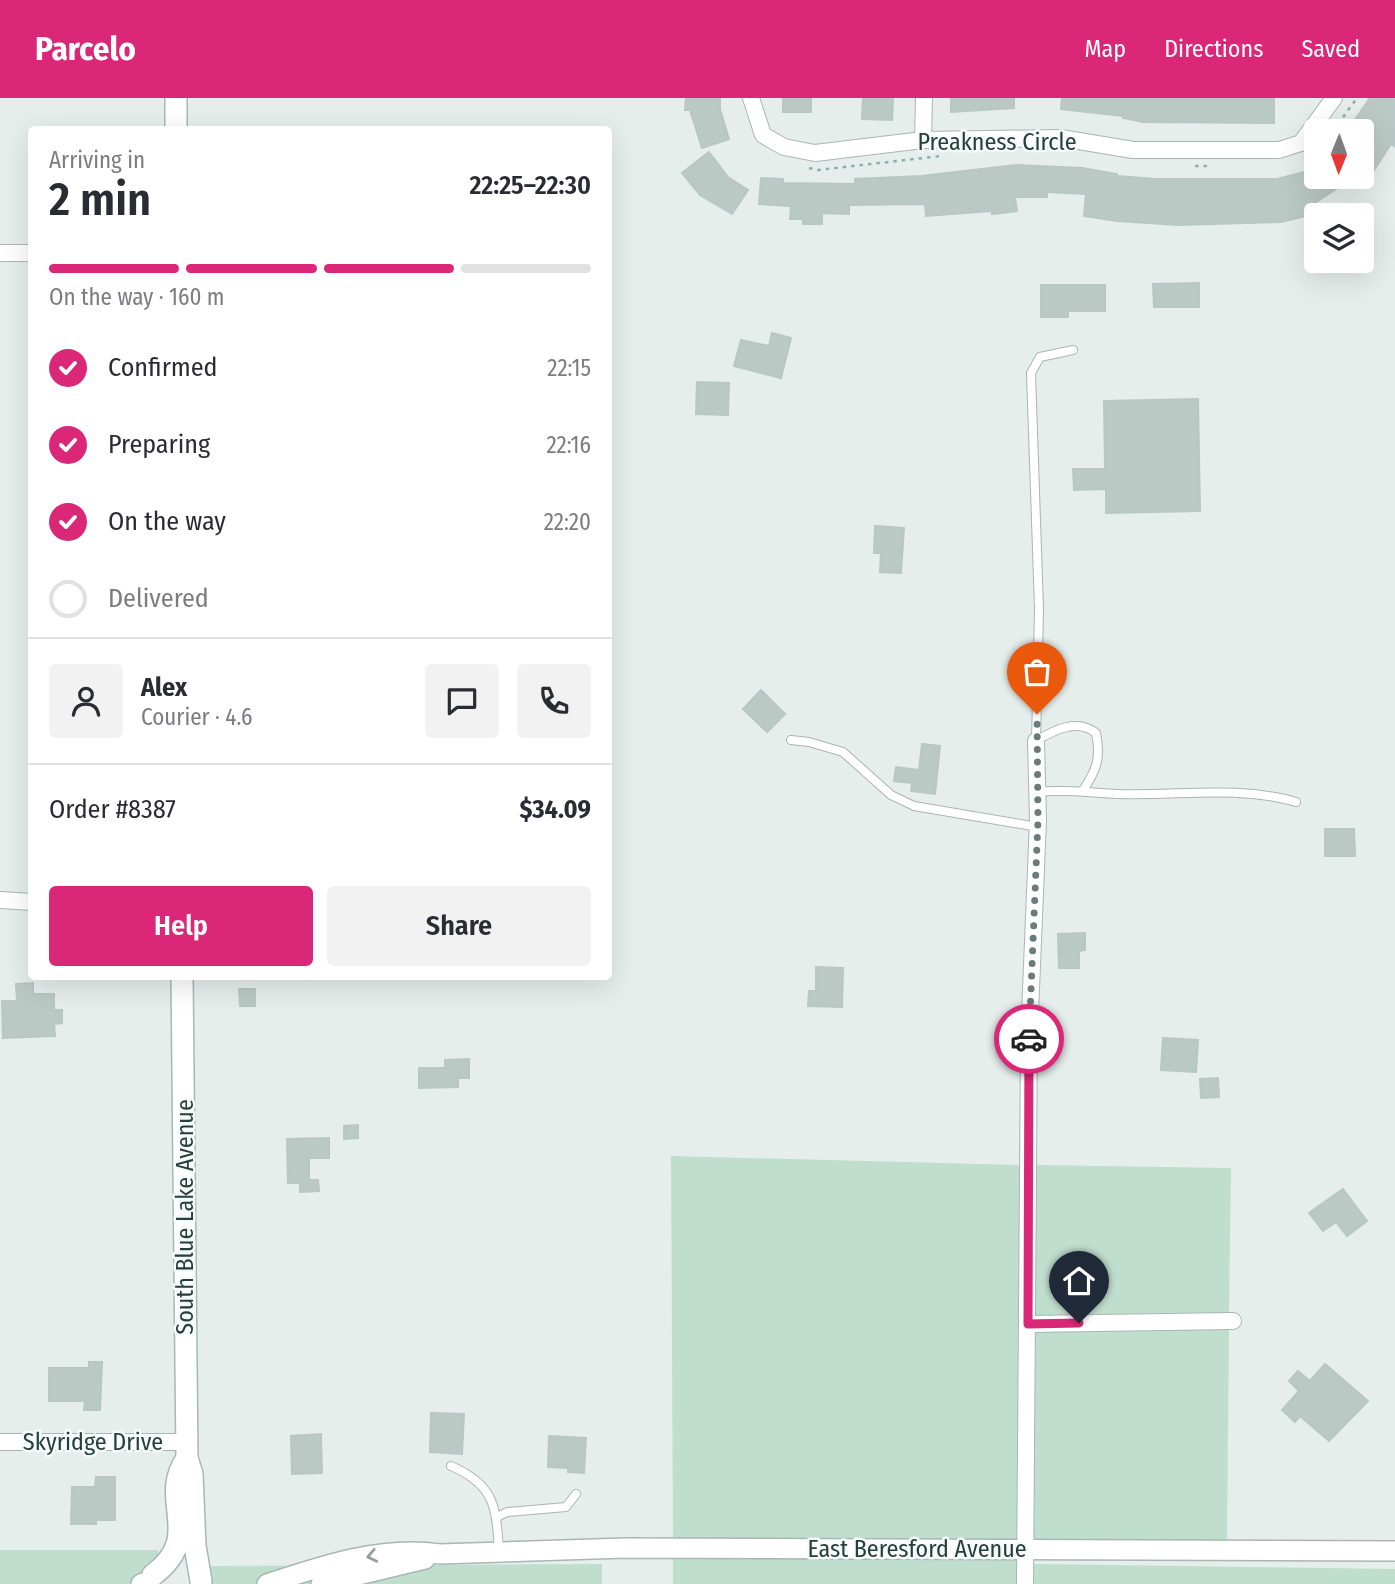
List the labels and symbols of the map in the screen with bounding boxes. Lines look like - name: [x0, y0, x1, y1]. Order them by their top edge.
- north arrow: [1304, 119, 1374, 189]
- street label: Preakness Circle: [917, 128, 1077, 156]
- pin: [1007, 642, 1067, 714]
- courier: [994, 1004, 1064, 1074]
- street label: South Blue Lake Avenue: [171, 1099, 199, 1335]
- pin: [1049, 1251, 1109, 1323]
- street label: Skyridge Drive: [23, 1428, 163, 1456]
- street label: East Beresford Avenue: [807, 1535, 1027, 1563]
- one-way arrow: [366, 1548, 378, 1562]

